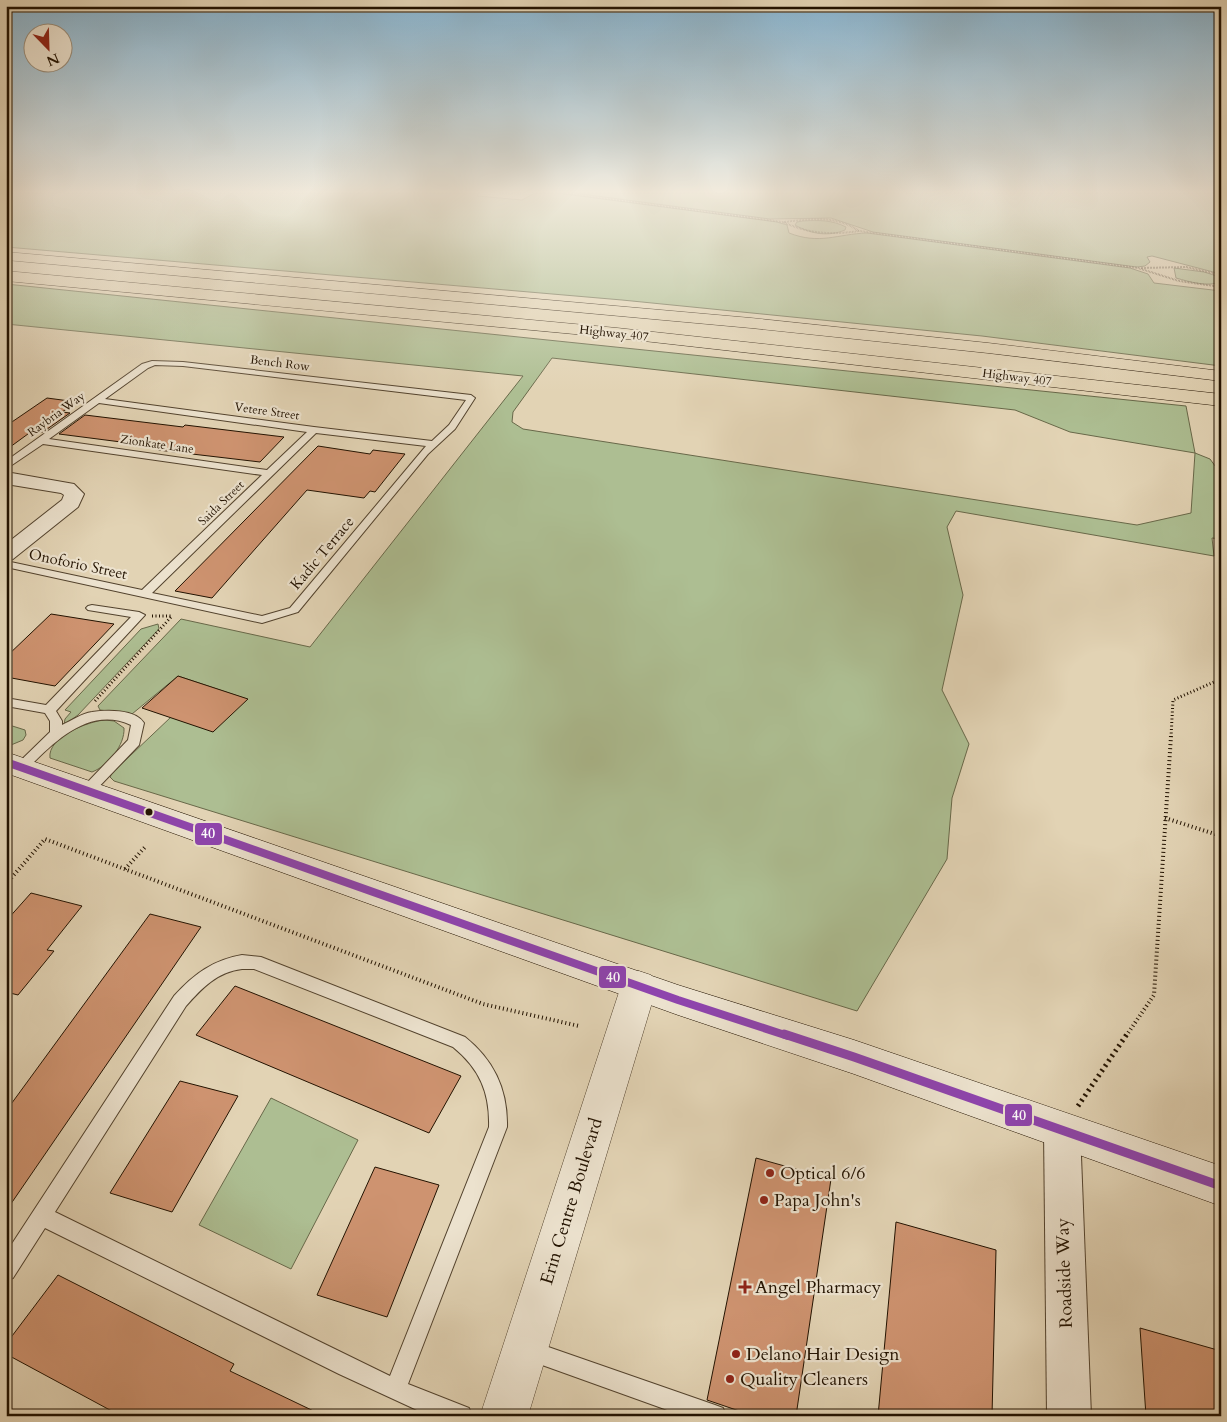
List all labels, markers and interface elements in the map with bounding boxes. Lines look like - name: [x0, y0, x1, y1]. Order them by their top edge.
- north arrow: [22, 22, 72, 72]
- text: N: [44, 48, 62, 71]
- street label: Highway 407: [579, 321, 649, 345]
- street label: Bench Row: [249, 351, 311, 375]
- street label: Highway 407: [982, 365, 1052, 389]
- street label: Raybria Way: [24, 387, 88, 440]
- street label: Vetere Street: [233, 399, 301, 424]
- street label: Zionkate Lane: [119, 431, 195, 457]
- street label: Saida Street: [194, 477, 248, 529]
- street label: Kadic Terrace: [286, 512, 359, 594]
- street label: Onoforio Street: [27, 544, 129, 584]
- unlabelled marker: [144, 807, 154, 817]
- line badge: 40: [194, 822, 223, 846]
- text: 40: [201, 824, 215, 843]
- line badge: 40: [598, 965, 627, 989]
- text: 40: [606, 968, 620, 987]
- line badge: 40: [1004, 1103, 1033, 1127]
- text: 40: [1012, 1106, 1026, 1125]
- street label: Erin Centre Boulevard: [534, 1114, 609, 1287]
- place label: Optical 6/6: [780, 1161, 866, 1186]
- marker: Optical 6/6: [764, 1167, 776, 1179]
- place label: Papa John's: [774, 1188, 861, 1213]
- marker: Papa John's: [758, 1194, 770, 1206]
- street label: Roadside Way: [1050, 1217, 1079, 1329]
- place label: Angel Pharmacy: [755, 1275, 882, 1300]
- marker: Angel Pharmacy: [739, 1281, 751, 1293]
- place label: Delano Hair Design: [746, 1342, 900, 1367]
- marker: Delano Hair Design: [730, 1348, 742, 1360]
- place label: Quality Cleaners: [740, 1367, 868, 1392]
- marker: Quality Cleaners: [724, 1373, 736, 1385]

